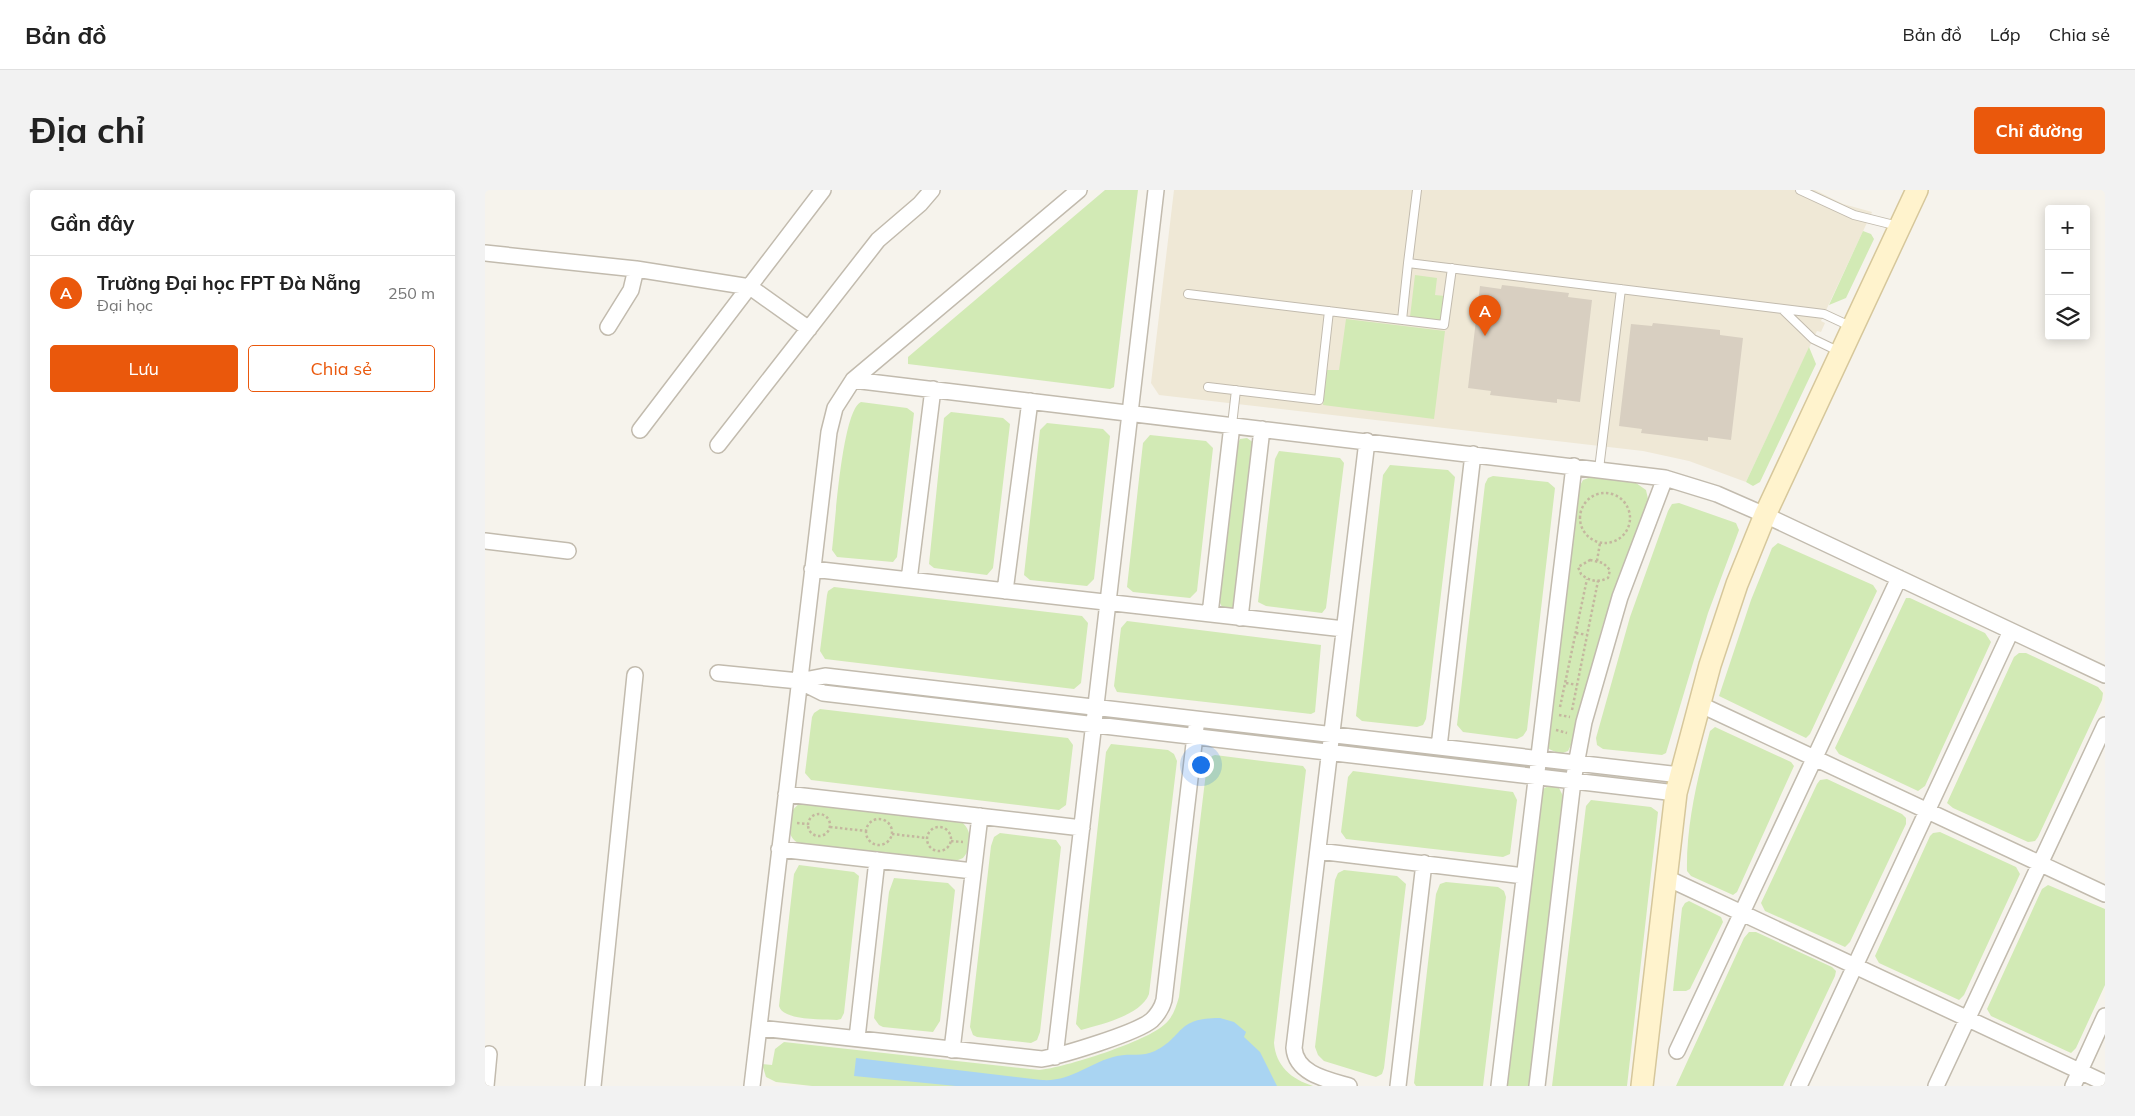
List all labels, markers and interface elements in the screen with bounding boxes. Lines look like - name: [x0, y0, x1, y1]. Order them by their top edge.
- text: Bản đồ: [25, 20, 107, 50]
- text: Bản đồ: [1902, 23, 1962, 46]
- text: Lớp: [1990, 23, 2021, 46]
- text: Chia sẻ: [2049, 23, 2110, 46]
- button: Chỉ đường: [1974, 107, 2105, 154]
- text: Địa chỉ: [30, 108, 145, 152]
- map controls: [2045, 205, 2090, 340]
- button: +: [2045, 205, 2090, 250]
- text: Gần đây: [50, 210, 134, 236]
- button: −: [2045, 250, 2090, 295]
- text: Trường Đại học FPT Đà Nẵng: [97, 271, 361, 295]
- text: A: [60, 283, 72, 303]
- text: 250 m: [388, 283, 435, 303]
- text: Đại học: [97, 295, 153, 315]
- pin: A: [1469, 295, 1501, 336]
- button: layers: [2045, 295, 2090, 340]
- button: Lưu: [50, 345, 238, 392]
- button: Chia sẻ: [248, 345, 435, 392]
- your location: [1188, 752, 1214, 778]

